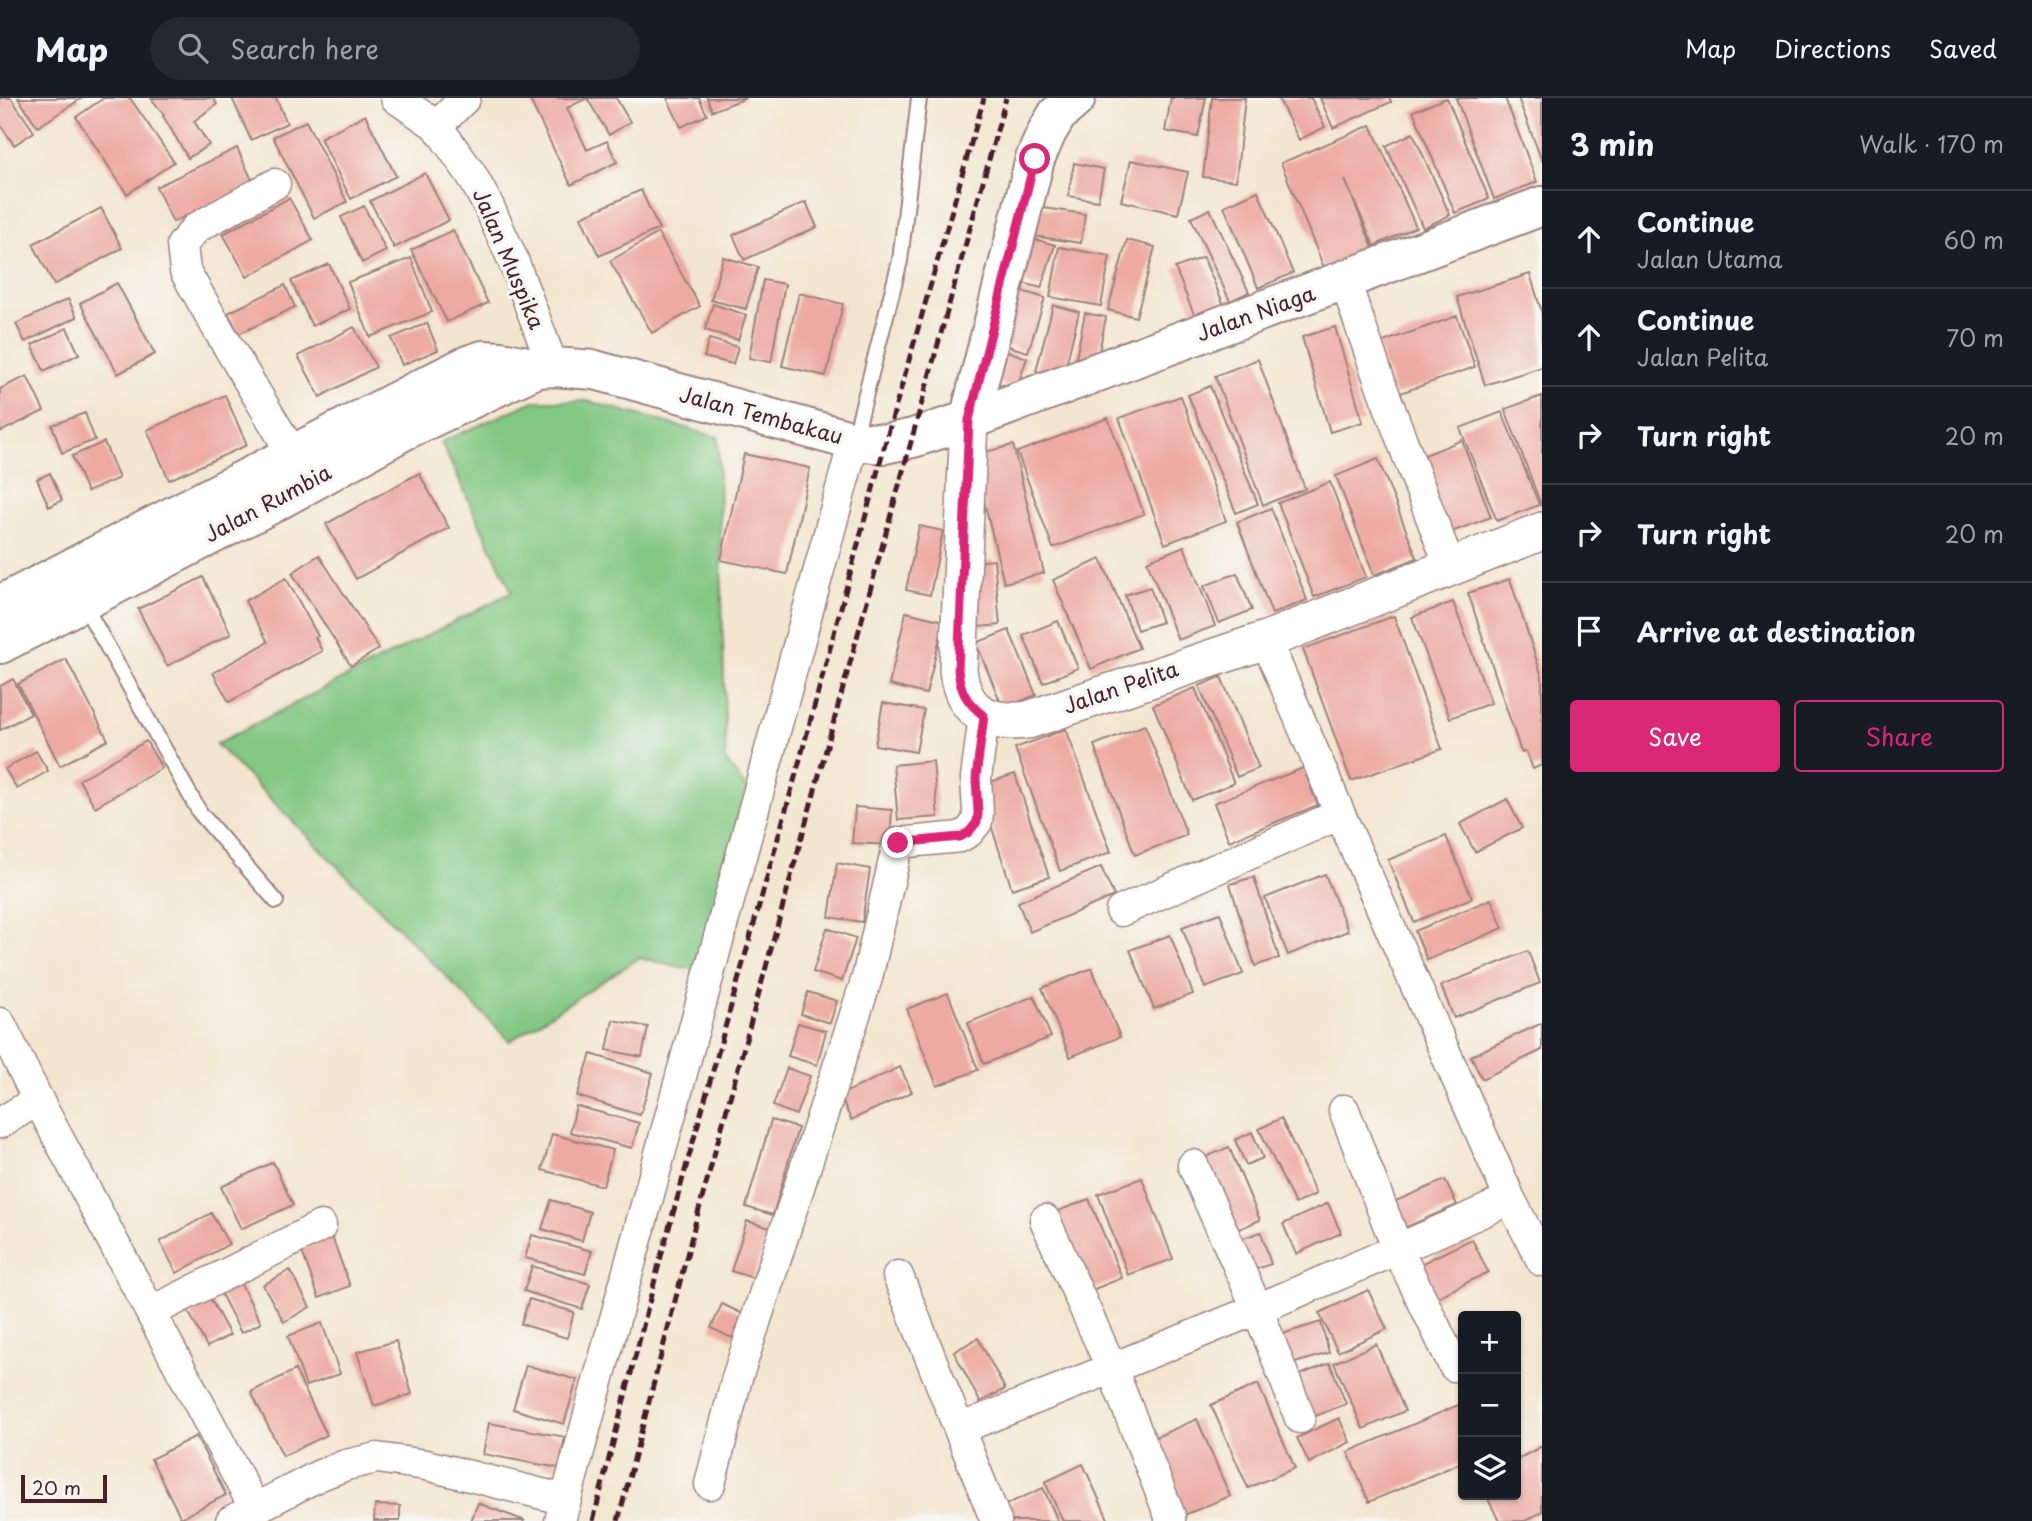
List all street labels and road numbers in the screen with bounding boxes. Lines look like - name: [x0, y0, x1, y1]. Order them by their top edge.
- street label: Jalan Muspika: [466, 183, 554, 334]
- street label: Jalan Niaga: [1191, 276, 1320, 348]
- street label: Jalan Tembakau: [676, 377, 847, 451]
- street label: Jalan Rumbia: [198, 455, 337, 549]
- street label: Jalan Pelita: [1059, 651, 1183, 721]

